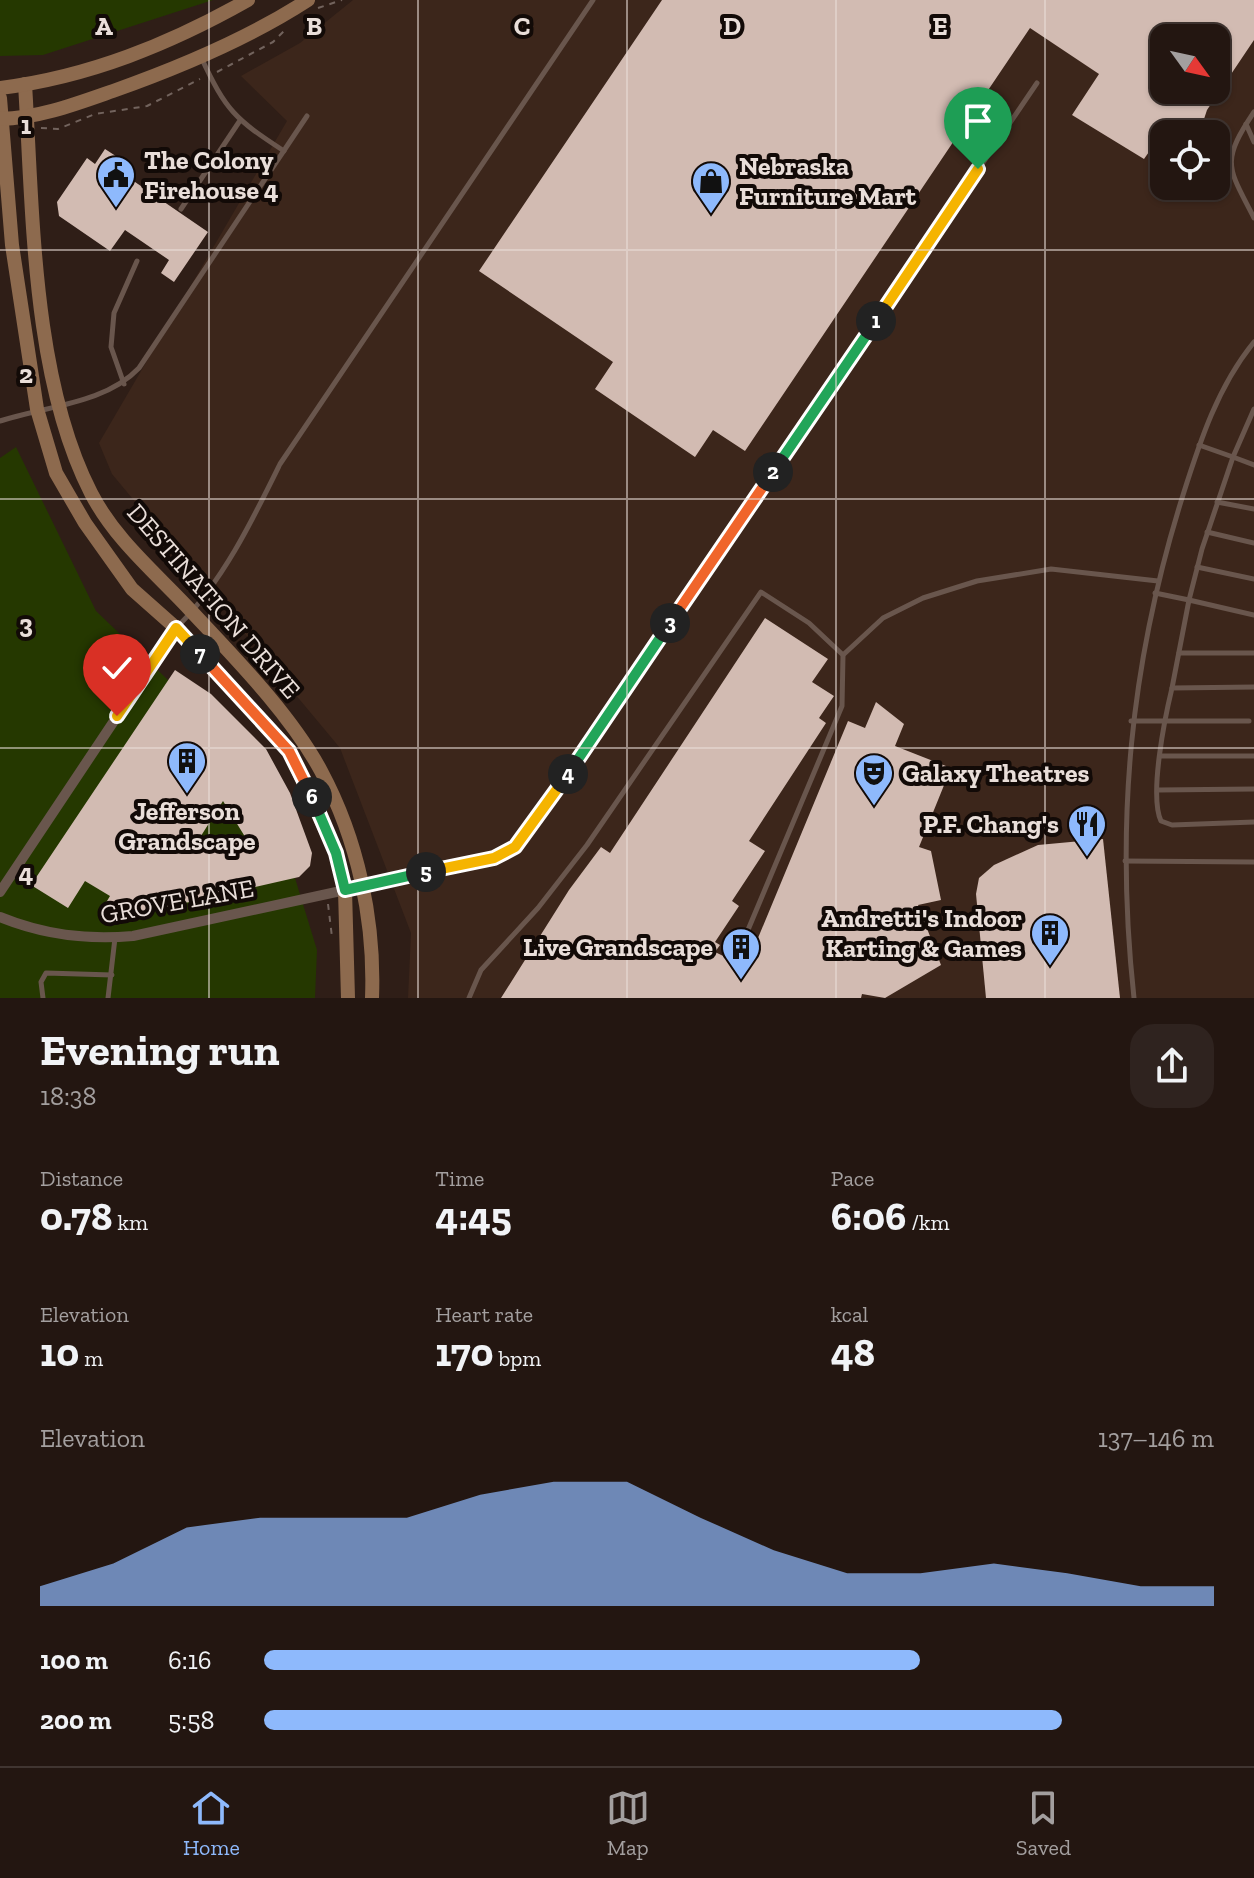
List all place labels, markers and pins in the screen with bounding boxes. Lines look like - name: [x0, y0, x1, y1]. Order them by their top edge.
- pin: [944, 87, 1012, 169]
- place label: The Colony Firehouse 4: [144, 144, 279, 206]
- place label: Nebraska Furniture Mart: [739, 150, 917, 212]
- public building icon: The Colony Firehouse 4: [95, 154, 137, 209]
- shop icon: Nebraska Furniture Mart: [690, 160, 732, 215]
- pin: 1: [856, 301, 896, 341]
- pin: 2: [753, 452, 793, 492]
- pin: 3: [650, 603, 690, 643]
- pin: [83, 634, 151, 716]
- pin: 7: [180, 634, 220, 674]
- building icon: Jefferson Grandscape: [166, 740, 208, 795]
- theatre icon: Galaxy Theatres: [853, 752, 895, 807]
- pin: 4: [548, 754, 588, 794]
- place label: Galaxy Theatres: [902, 757, 1090, 789]
- pin: 6: [292, 777, 332, 817]
- place label: Jefferson Grandscape: [118, 795, 256, 857]
- restaurant icon: P.F. Chang's: [1066, 803, 1108, 858]
- place label: P.F. Chang's: [923, 808, 1059, 840]
- pin: 5: [406, 852, 446, 892]
- place label: Andretti's Indoor Karting & Games: [821, 902, 1022, 964]
- building icon: Andretti's Indoor Karting & Games: [1029, 912, 1071, 967]
- building icon: Live Grandscape: [720, 926, 762, 981]
- place label: Live Grandscape: [523, 931, 713, 963]

